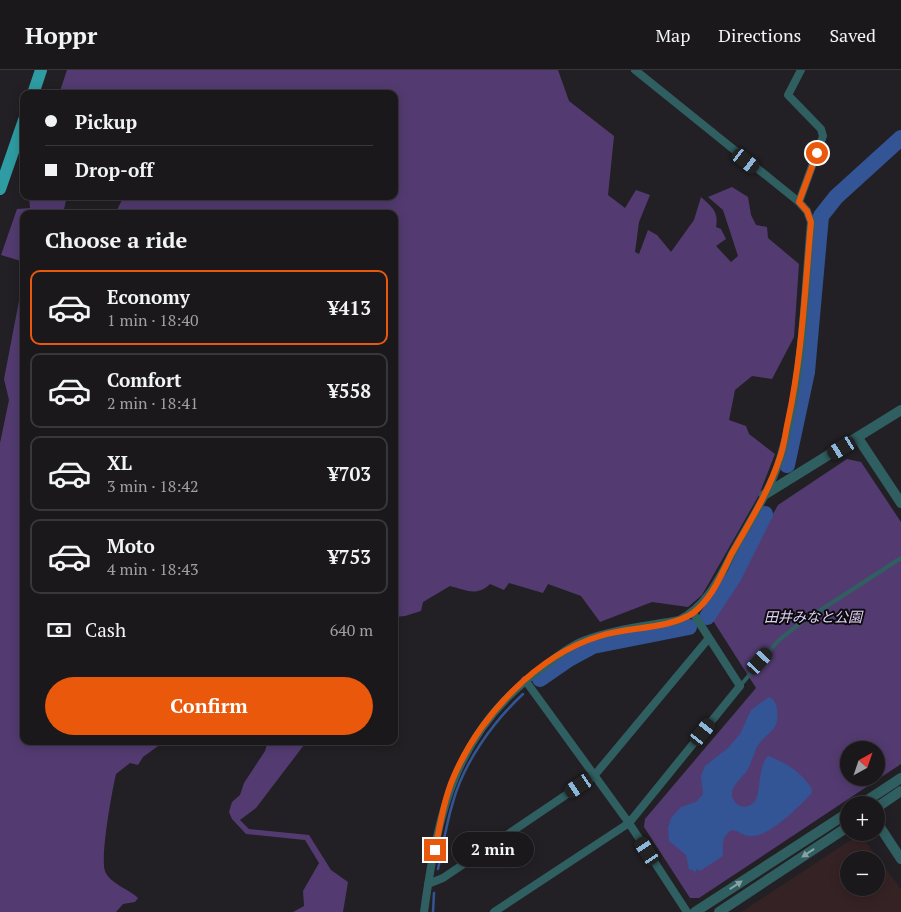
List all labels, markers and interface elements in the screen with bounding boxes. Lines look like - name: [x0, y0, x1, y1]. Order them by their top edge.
- text: Hoppr: [25, 19, 97, 51]
- text: Map: [655, 23, 690, 47]
- text: Directions: [718, 23, 801, 47]
- text: Saved: [829, 23, 876, 47]
- text: Pickup: [75, 109, 137, 134]
- route start: [806, 142, 828, 164]
- car: [729, 146, 762, 176]
- text: Drop-off: [75, 157, 153, 182]
- text: Choose a ride: [45, 225, 187, 254]
- text: Economy: [107, 284, 190, 309]
- icon: car: [47, 285, 92, 330]
- text: ¥413: [328, 295, 371, 320]
- text: 1 min · 18:40: [107, 309, 199, 331]
- text: Comfort: [107, 367, 182, 392]
- icon: car: [47, 368, 92, 413]
- text: ¥558: [328, 378, 371, 403]
- text: 2 min · 18:41: [107, 392, 199, 414]
- car: [825, 434, 858, 462]
- text: XL: [107, 450, 132, 475]
- icon: car: [47, 451, 92, 496]
- text: ¥703: [328, 461, 371, 486]
- text: 3 min · 18:42: [107, 475, 199, 497]
- text: Moto: [107, 533, 155, 558]
- icon: car: [47, 534, 92, 579]
- text: ¥753: [328, 544, 371, 569]
- text: 4 min · 18:43: [107, 558, 199, 580]
- park label: 田井みなと公園: [764, 607, 864, 626]
- icon: cash: [45, 616, 73, 644]
- text: Cash: [85, 617, 126, 642]
- text: 640 m: [330, 619, 373, 641]
- car: [744, 645, 775, 677]
- button: Confirm: [45, 677, 373, 735]
- car: [687, 716, 718, 748]
- north arrow: [840, 741, 885, 786]
- map controls: [840, 741, 885, 896]
- car: [562, 771, 595, 801]
- button: +: [840, 796, 885, 841]
- callout: 2 min: [452, 832, 535, 868]
- car: [632, 834, 661, 868]
- text: 2 min: [471, 838, 515, 860]
- route end: [424, 839, 446, 861]
- one-way arrow: [801, 848, 815, 858]
- button: −: [840, 851, 885, 896]
- one-way arrow: [729, 880, 743, 890]

